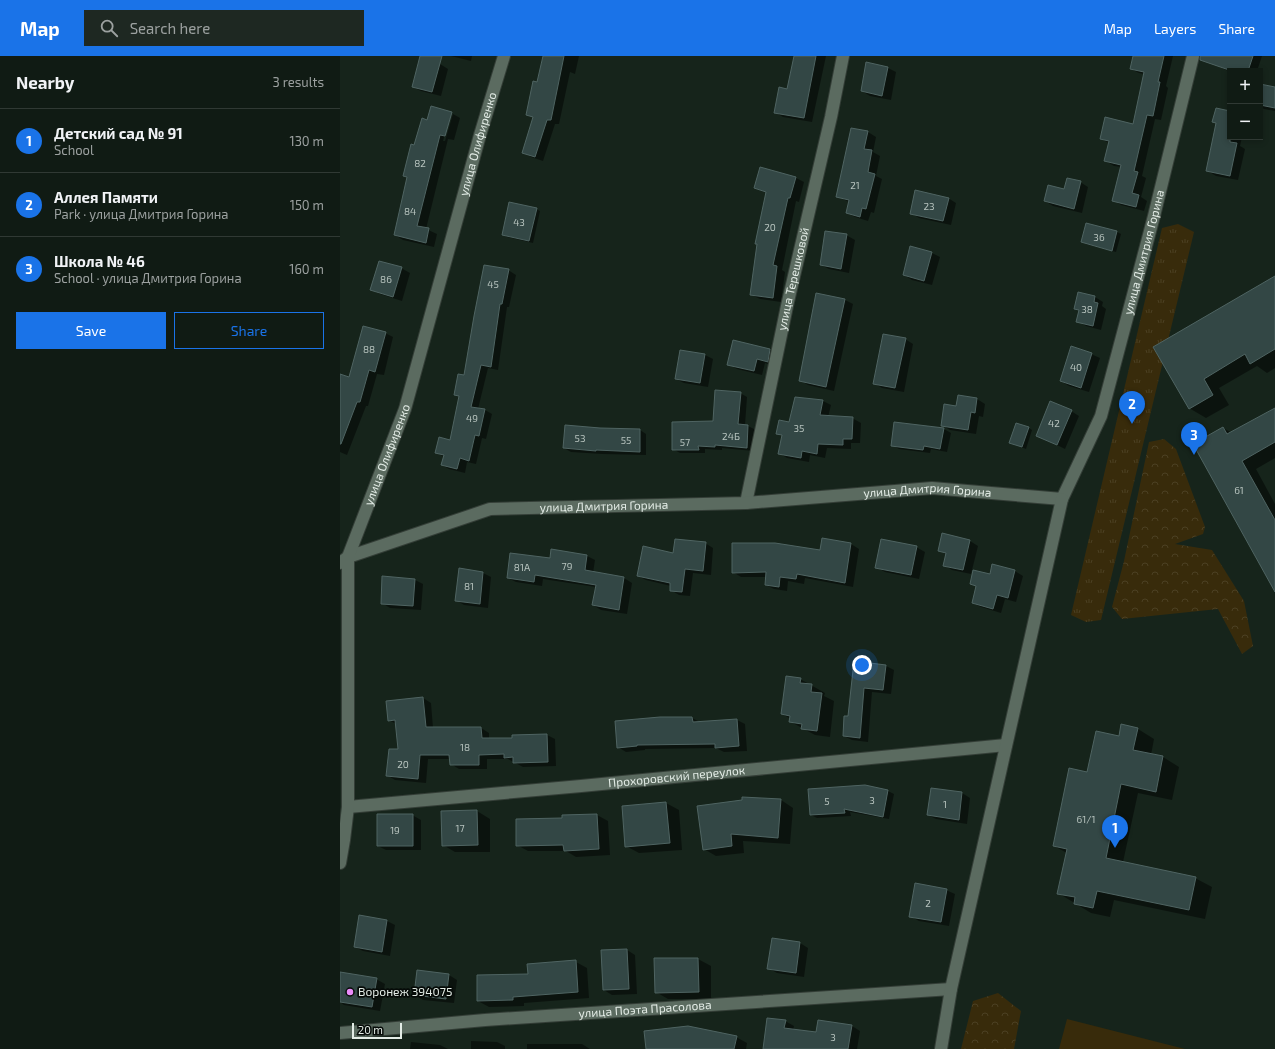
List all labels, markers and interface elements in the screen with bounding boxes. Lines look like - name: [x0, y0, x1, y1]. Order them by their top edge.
- search box: [84, 10, 364, 46]
- text: Map: [20, 17, 60, 40]
- icon: search: [98, 17, 120, 39]
- text: Search here: [130, 19, 210, 37]
- text: Map: [1104, 20, 1132, 37]
- text: Layers: [1154, 20, 1196, 37]
- text: Share: [1218, 20, 1255, 37]
- map controls: [1227, 68, 1263, 140]
- button: +: [1227, 68, 1263, 104]
- text: Nearby: [16, 72, 74, 92]
- text: 3 results: [273, 74, 324, 90]
- street label: улица Олифиренко: [456, 90, 499, 198]
- button: −: [1227, 104, 1263, 140]
- text: Детский сад № 91: [54, 124, 183, 142]
- text: 1: [26, 133, 32, 149]
- text: 130 m: [289, 133, 324, 149]
- text: School: [54, 142, 94, 158]
- house number: 82: [414, 157, 426, 169]
- house number: 21: [850, 179, 860, 191]
- text: Аллея Памяти: [54, 188, 158, 206]
- street label: улица Дмитрия Горина: [1120, 188, 1166, 316]
- text: 2: [25, 197, 33, 213]
- text: 150 m: [290, 197, 324, 213]
- house number: 23: [923, 200, 935, 212]
- house number: 84: [404, 205, 416, 217]
- text: Park · улица Дмитрия Горина: [54, 206, 229, 222]
- house number: 43: [513, 216, 525, 228]
- house number: 20: [764, 221, 776, 233]
- street label: улица Терешковой: [774, 226, 811, 332]
- house number: 36: [1093, 231, 1105, 243]
- text: Школа № 46: [54, 252, 145, 270]
- text: 3: [25, 261, 33, 277]
- text: 160 m: [289, 261, 324, 277]
- text: School · улица Дмитрия Горина: [54, 270, 242, 286]
- house number: 86: [380, 273, 392, 285]
- house number: 45: [487, 278, 499, 290]
- house number: 38: [1081, 303, 1093, 315]
- button: Save: [16, 312, 166, 349]
- button: Share: [174, 312, 324, 349]
- house number: 88: [363, 343, 375, 355]
- house number: 40: [1070, 361, 1082, 373]
- pin: 2: [1119, 391, 1145, 424]
- street label: улица Олифиренко: [361, 402, 412, 508]
- house number: 49: [466, 412, 478, 424]
- house number: 42: [1048, 417, 1060, 429]
- house number: 35: [794, 422, 804, 434]
- pin: 3: [1181, 422, 1207, 455]
- house number: 24Б: [722, 430, 740, 442]
- house number: 53: [575, 432, 585, 444]
- house number: 55: [621, 434, 631, 446]
- house number: 57: [680, 436, 690, 448]
- street label: улица Дмитрия Горина: [863, 480, 992, 501]
- house number: 61: [1234, 484, 1244, 496]
- street label: улица Дмитрия Горина: [540, 497, 669, 515]
- house number: 79: [562, 560, 573, 572]
- house number: 81А: [514, 561, 531, 573]
- house number: 81: [464, 580, 474, 592]
- your location: [852, 655, 872, 675]
- house number: 18: [460, 741, 470, 753]
- house number: 20: [397, 758, 409, 770]
- street label: Прохоровский переулок: [607, 762, 746, 789]
- house number: 3: [869, 794, 875, 806]
- house number: 5: [824, 795, 830, 807]
- house number: 1: [943, 798, 947, 810]
- house number: 61/1: [1077, 813, 1095, 825]
- pin: 1: [1102, 815, 1128, 848]
- house number: 17: [455, 822, 465, 834]
- house number: 19: [390, 824, 400, 836]
- house number: 2: [925, 897, 931, 909]
- place label: Воронеж 394075: [358, 984, 452, 998]
- marker: Воронеж 394075: [345, 987, 355, 997]
- street label: улица Поэта Прасолова: [578, 997, 712, 1021]
- scale bar: [352, 1021, 402, 1040]
- text: 20 m: [358, 1023, 383, 1036]
- house number: 3: [830, 1031, 836, 1043]

